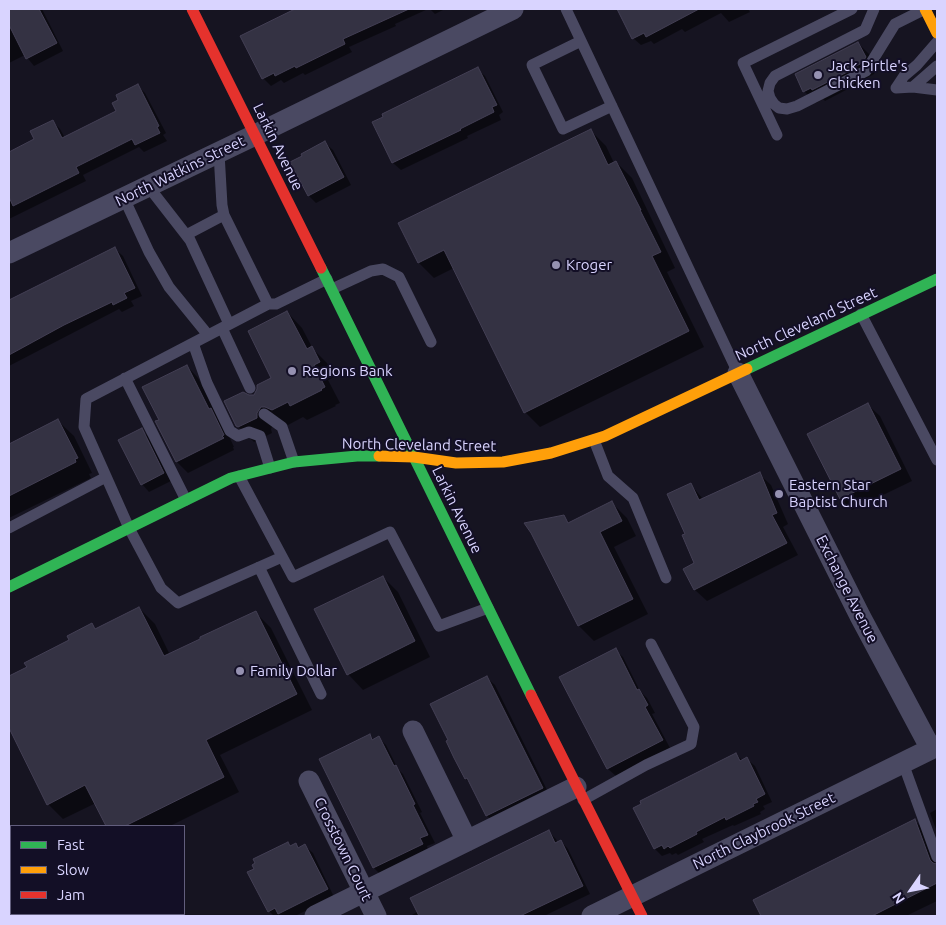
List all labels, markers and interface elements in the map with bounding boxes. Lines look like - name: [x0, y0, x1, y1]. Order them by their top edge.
- place label: Jack Pirtle's Chicken: [828, 57, 907, 92]
- marker: Jack Pirtle's Chicken: [812, 69, 824, 81]
- street label: Larkin Avenue: [249, 100, 307, 194]
- street label: North Watkins Street: [112, 132, 248, 210]
- place label: Kroger: [566, 256, 612, 274]
- marker: Kroger: [550, 259, 562, 271]
- street label: North Cleveland Street: [732, 283, 880, 365]
- place label: Regions Bank: [302, 362, 393, 380]
- marker: Regions Bank: [286, 365, 298, 377]
- street label: North Cleveland Street: [342, 435, 496, 455]
- street label: Larkin Avenue: [428, 463, 486, 557]
- place label: Eastern Star Baptist Church: [789, 476, 888, 511]
- marker: Eastern Star Baptist Church: [773, 488, 785, 500]
- street label: Exchange Avenue: [812, 532, 882, 646]
- place label: Family Dollar: [250, 662, 337, 680]
- marker: Family Dollar: [234, 665, 246, 677]
- street label: North Claybrook Street: [690, 789, 838, 873]
- street label: Crosstown Court: [310, 794, 376, 904]
- legend: [10, 825, 185, 915]
- text: Fast: [57, 836, 84, 853]
- text: Slow: [57, 861, 89, 878]
- north arrow: [886, 865, 936, 915]
- text: Jam: [57, 886, 85, 903]
- text: N: [889, 889, 908, 907]

